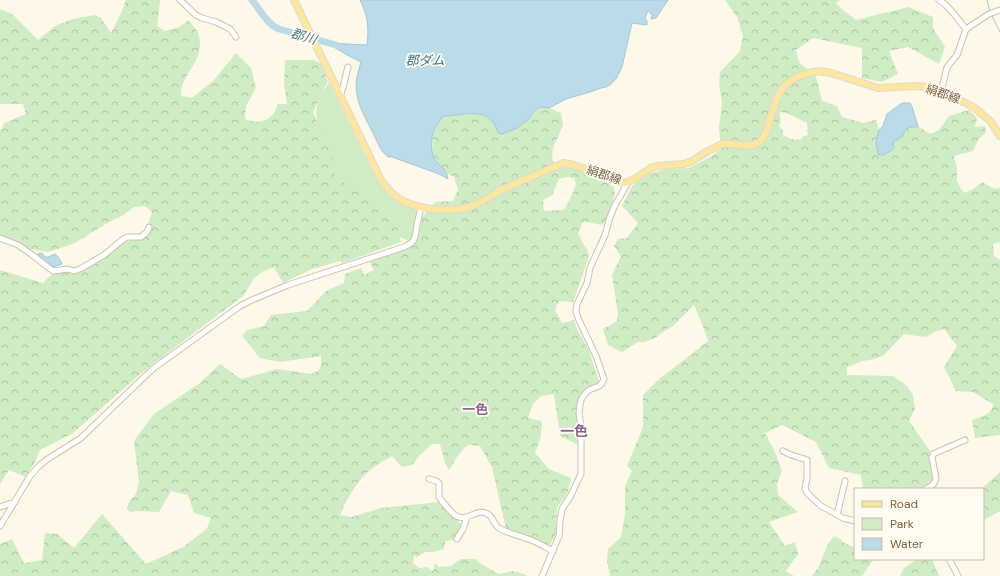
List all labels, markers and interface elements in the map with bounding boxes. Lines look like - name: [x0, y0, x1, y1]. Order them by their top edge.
- water label: 郡川: [289, 25, 321, 49]
- water label: 郡ダム: [405, 52, 445, 69]
- street label: 絹郡線: [923, 81, 963, 107]
- street label: 絹郡線: [584, 162, 624, 188]
- district label: 一色: [462, 401, 488, 418]
- district label: 一色: [560, 422, 588, 440]
- legend: [854, 488, 984, 560]
- text: Road: [890, 496, 918, 512]
- text: Park: [890, 516, 914, 532]
- text: Water: [890, 536, 924, 552]

